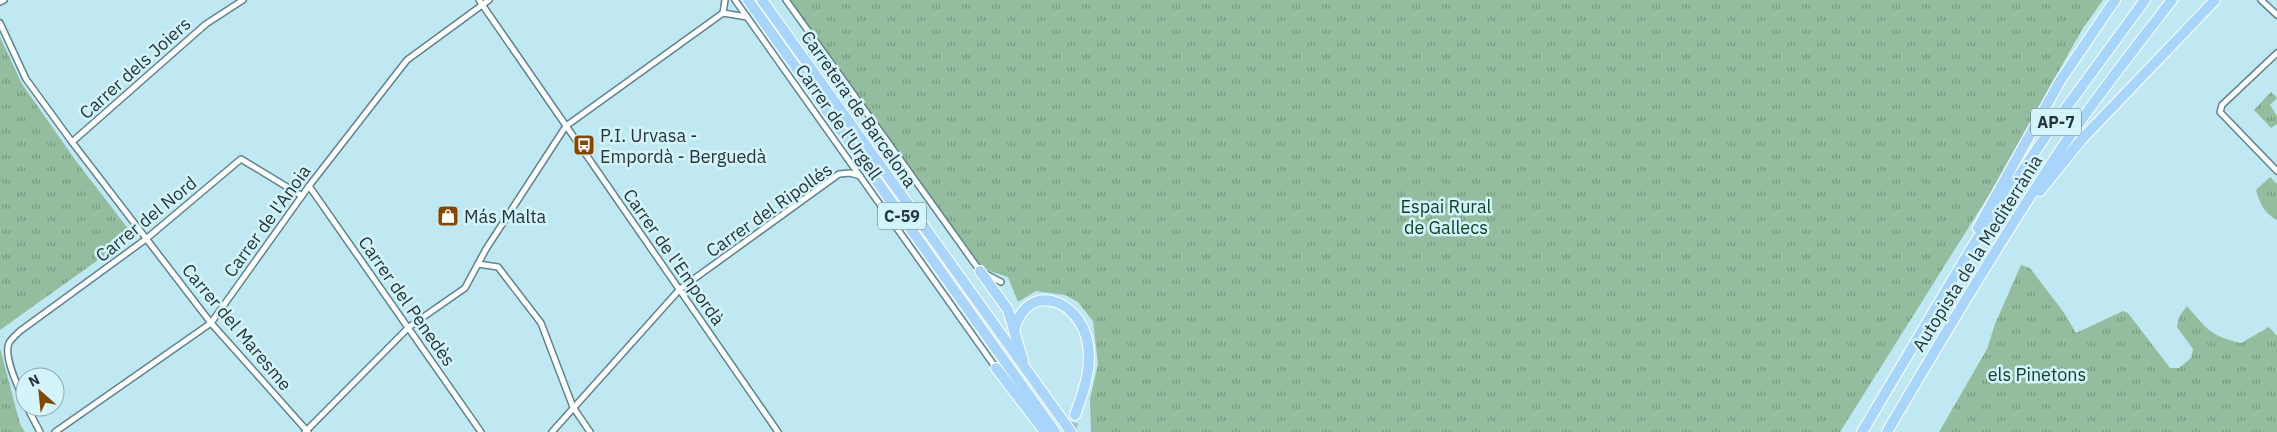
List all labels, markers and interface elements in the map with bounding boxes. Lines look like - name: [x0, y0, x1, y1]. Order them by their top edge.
- street label: Carrer dels Joiers: [75, 12, 195, 124]
- street label: Carretera de Barcelona: [796, 26, 922, 192]
- street label: Carrer de l'Urgell: [791, 60, 887, 184]
- road number: AP-7: [2031, 108, 2081, 136]
- place label: P.I. Urvasa - Empordà - Berguedà: [600, 124, 767, 168]
- bus stop icon: P.I. Urvasa - Empordà - Berguedà: [572, 133, 596, 157]
- street label: Autopista de la Mediterrània: [1907, 150, 2047, 356]
- street label: Carrer del Ripollés: [701, 158, 837, 262]
- street label: Carrer de l'Anoia: [218, 160, 316, 282]
- street label: Carrer del Nord: [91, 171, 201, 267]
- street label: Carrer de l'Empordà: [618, 184, 730, 330]
- park label: Espai Rural de Gallecs: [1401, 195, 1492, 239]
- road number: C-59: [878, 202, 926, 230]
- shop icon: Más Malta: [436, 204, 460, 228]
- place label: Más Malta: [464, 205, 547, 228]
- street label: Carrer del Penedès: [353, 231, 461, 371]
- street label: Carrer del Maresme: [177, 259, 297, 395]
- park label: els Pinetons: [1988, 363, 2086, 386]
- north arrow: [15, 367, 65, 417]
- text: N: [25, 370, 43, 391]

